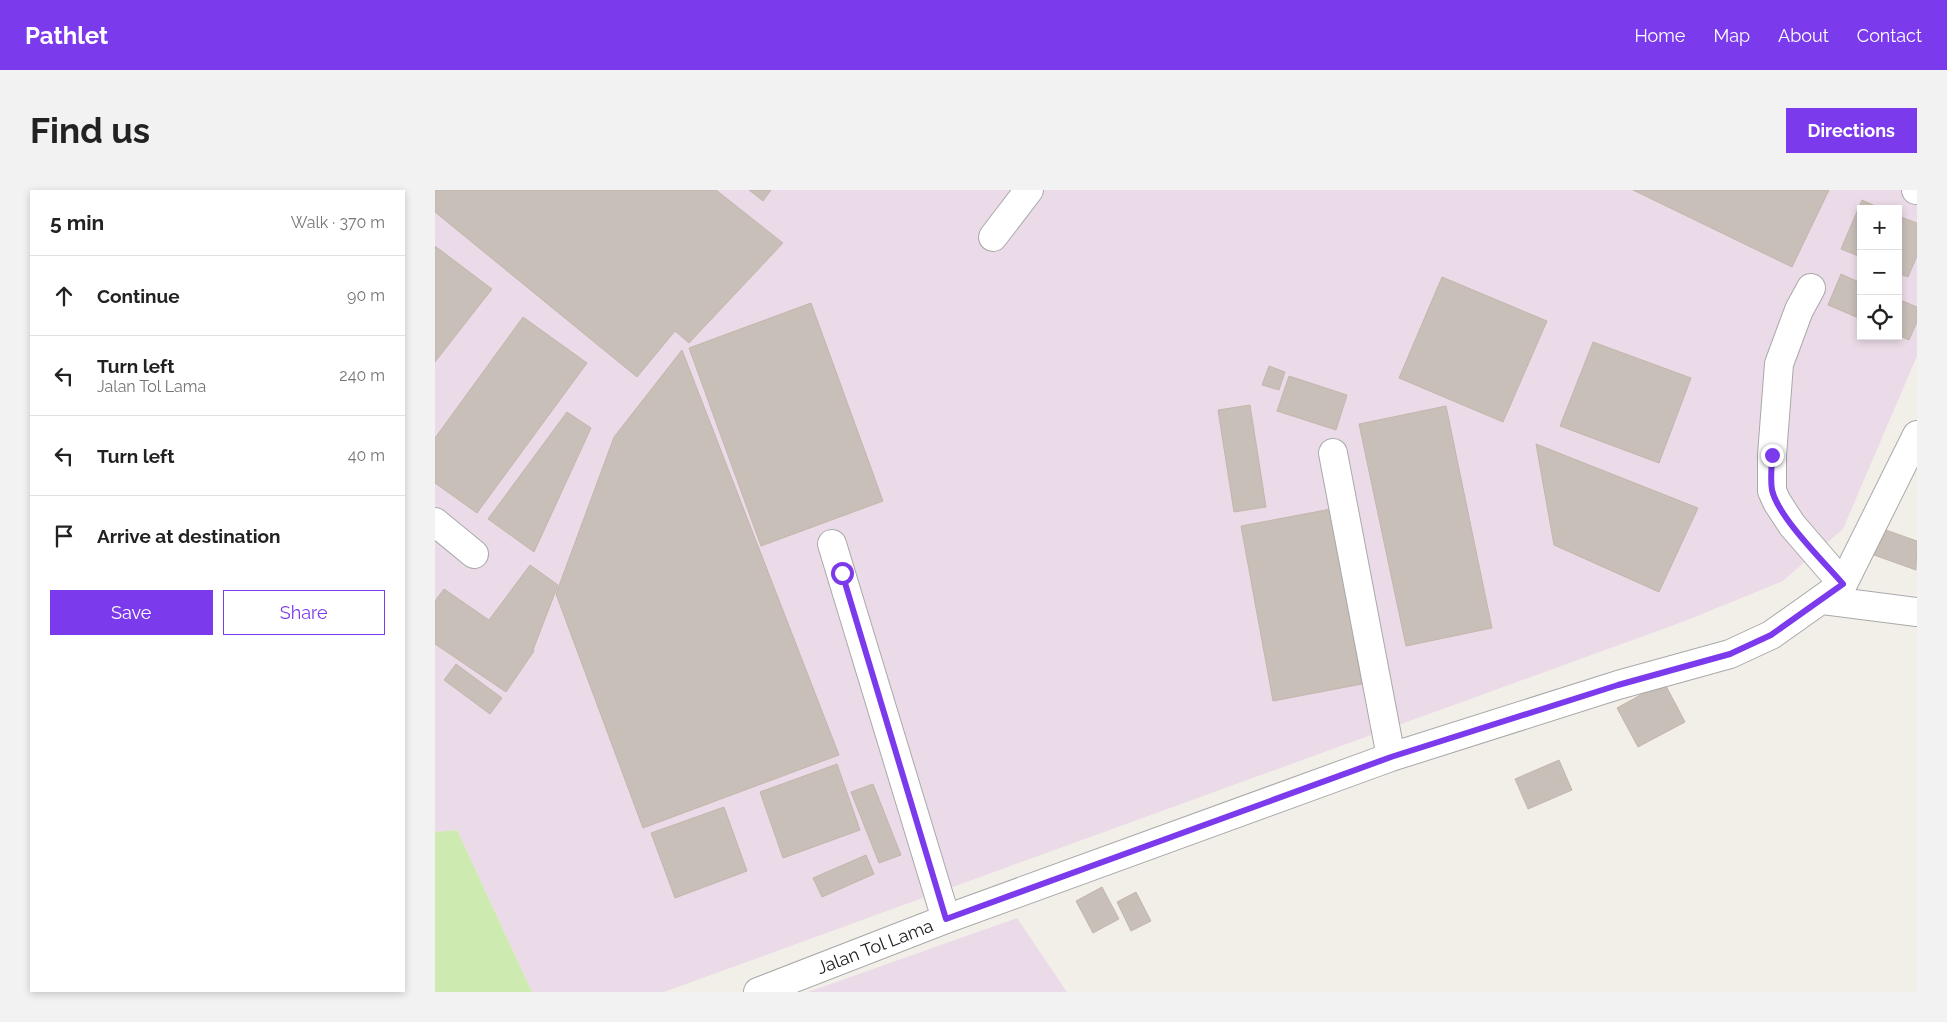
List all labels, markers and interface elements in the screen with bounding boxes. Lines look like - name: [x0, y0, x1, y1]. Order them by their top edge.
- text: Pathlet: [25, 21, 108, 50]
- text: Home: [1634, 25, 1685, 46]
- text: Map: [1713, 25, 1750, 46]
- text: About: [1778, 25, 1829, 46]
- text: Contact: [1857, 25, 1922, 46]
- button: Directions: [1786, 108, 1917, 153]
- text: Find us: [30, 110, 150, 151]
- map controls: [1857, 205, 1902, 340]
- button: +: [1857, 205, 1902, 250]
- text: 5 min: [50, 210, 104, 235]
- text: Walk · 370 m: [291, 213, 385, 232]
- button: −: [1857, 250, 1902, 295]
- icon: ahead: [50, 282, 78, 310]
- text: Continue: [97, 285, 180, 307]
- text: 90 m: [347, 286, 385, 305]
- button: locate: [1857, 295, 1902, 340]
- text: Turn left: [97, 355, 174, 377]
- icon: left: [50, 362, 78, 390]
- text: 240 m: [339, 366, 385, 385]
- text: Jalan Tol Lama: [97, 377, 206, 396]
- icon: left: [50, 442, 78, 470]
- route end: [1761, 444, 1784, 467]
- text: Turn left: [97, 445, 174, 467]
- text: 40 m: [348, 446, 385, 465]
- icon: arrive: [50, 522, 78, 550]
- text: Arrive at destination: [97, 525, 281, 547]
- route start: [831, 562, 854, 585]
- button: Save: [50, 590, 213, 635]
- button: Share: [223, 590, 385, 635]
- street label: Jalan Tol Lama: [814, 915, 936, 978]

